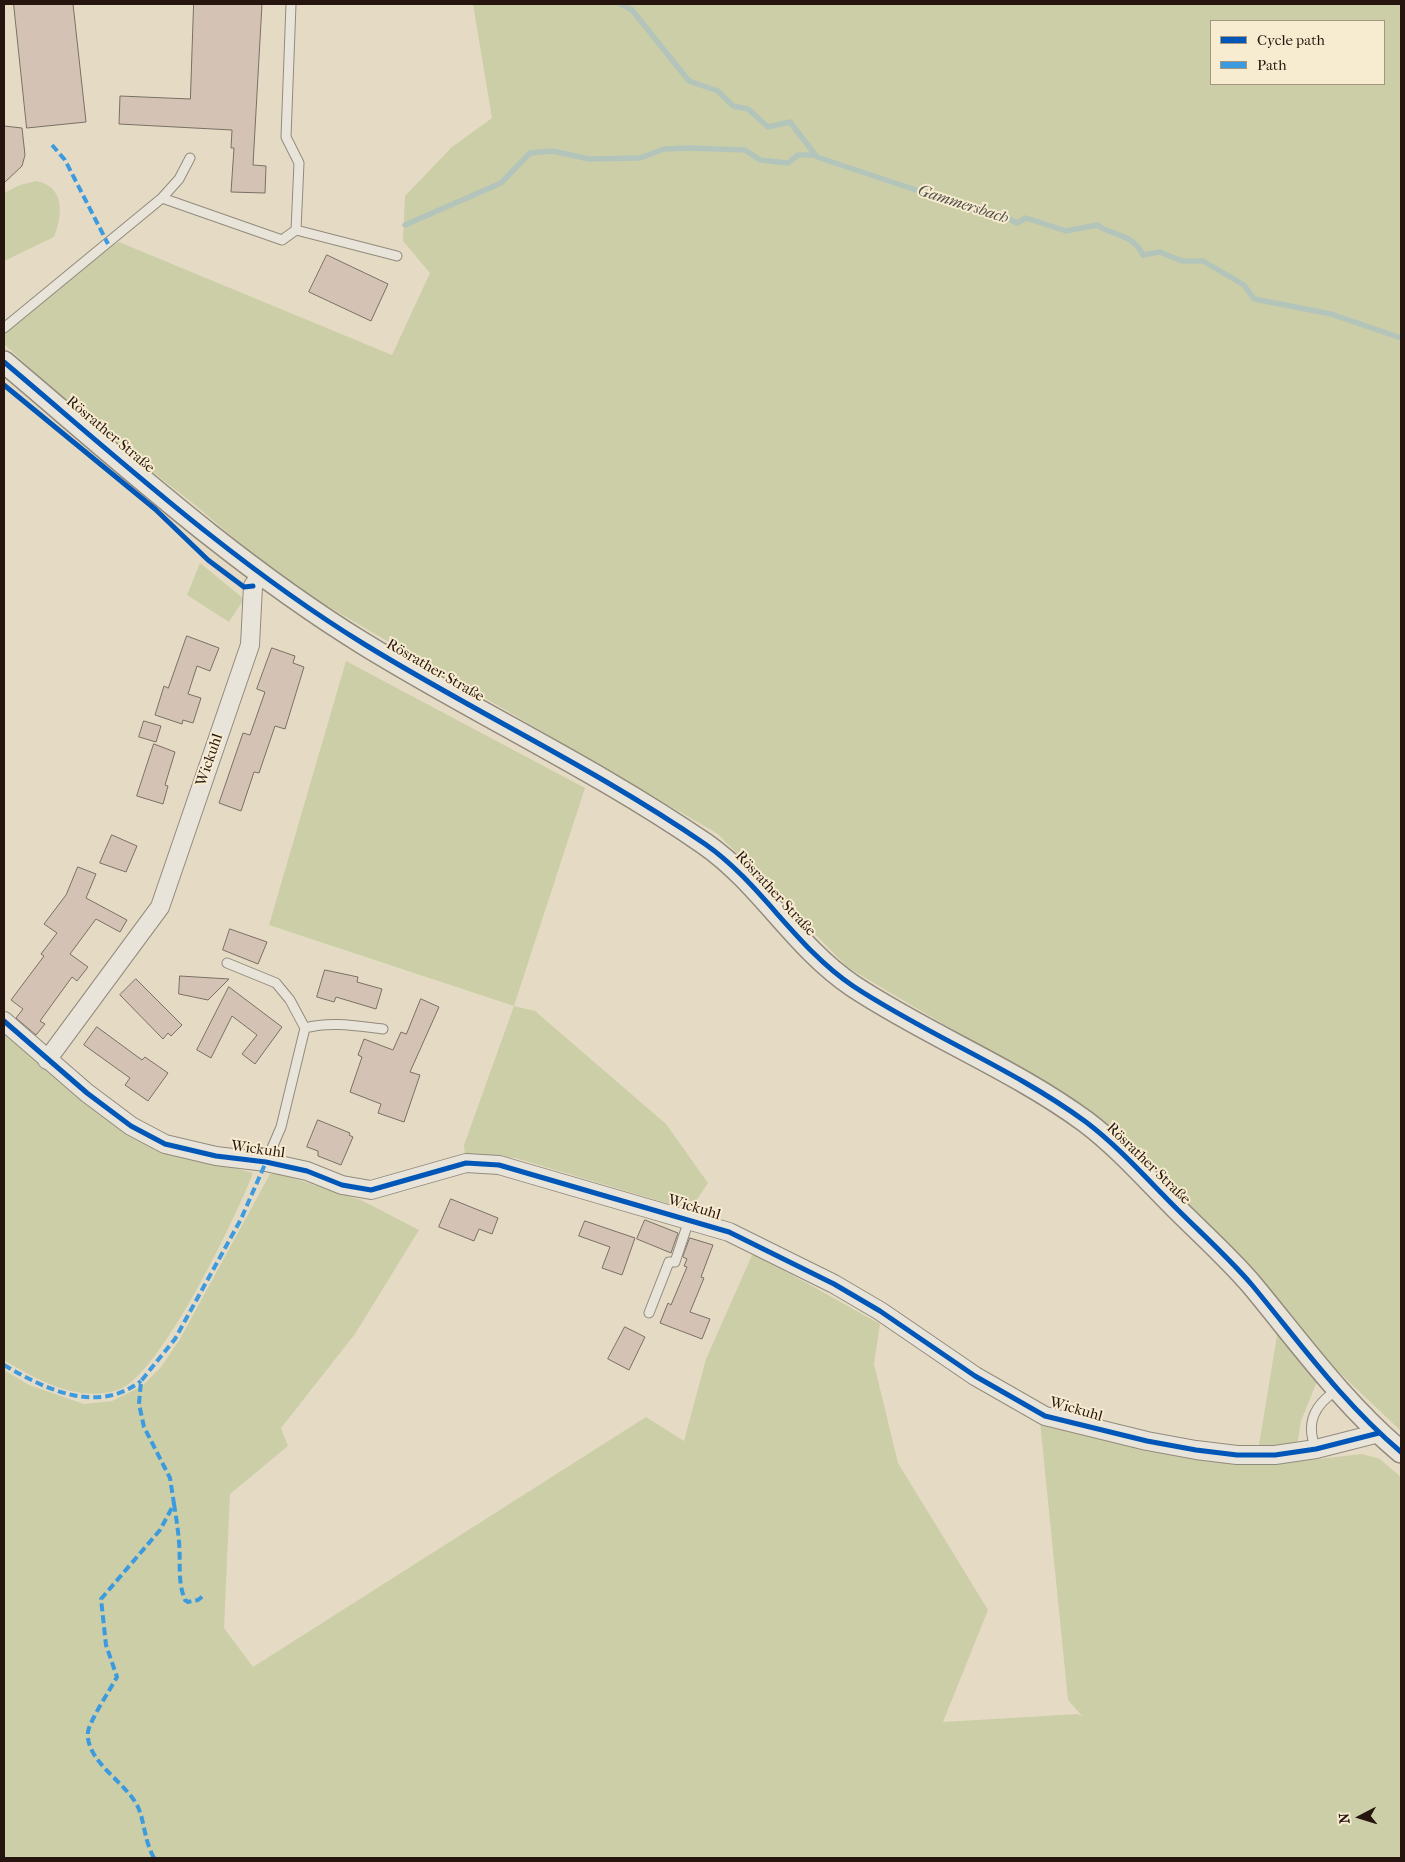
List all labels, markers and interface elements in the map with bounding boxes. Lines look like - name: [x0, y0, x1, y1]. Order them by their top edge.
- legend: [1210, 20, 1385, 85]
- text: Cycle path: [1257, 31, 1325, 49]
- text: Path: [1257, 56, 1287, 74]
- water label: Gammersbach: [915, 181, 1011, 229]
- street label: Rösrather Straße: [62, 393, 158, 477]
- street label: Rösrather Straße: [383, 636, 487, 706]
- street label: Wickuhl: [193, 731, 227, 789]
- street label: Rösrather Straße: [731, 848, 819, 940]
- street label: Rösrather Straße: [1102, 1119, 1194, 1209]
- street label: Wickuhl: [230, 1137, 286, 1163]
- street label: Wickuhl: [665, 1191, 723, 1225]
- street label: Wickuhl: [1047, 1394, 1105, 1426]
- north arrow: [1335, 1792, 1385, 1842]
- text: N: [1336, 1812, 1353, 1824]

